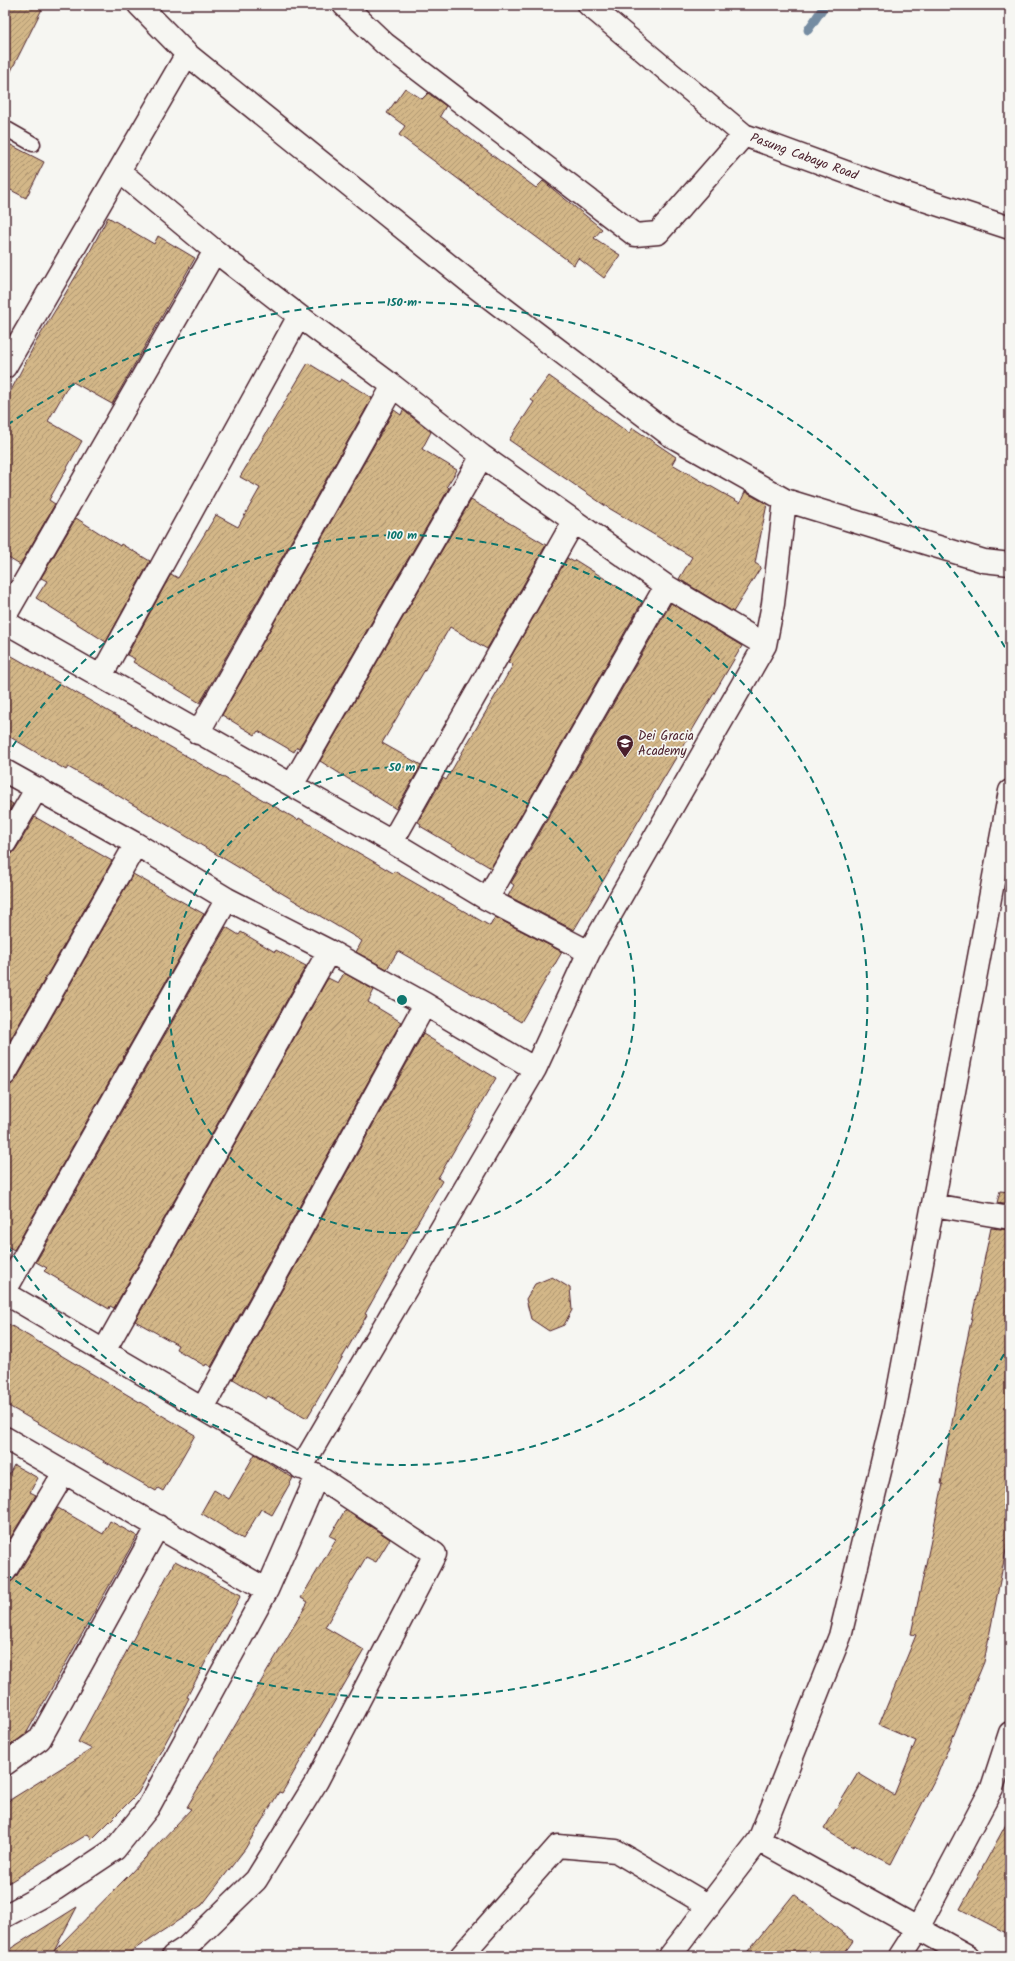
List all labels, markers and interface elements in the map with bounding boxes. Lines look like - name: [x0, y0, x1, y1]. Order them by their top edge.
- street label: Pasung Cabayo Road: [747, 128, 861, 186]
- text: 150 m: [387, 293, 417, 312]
- text: 100 m: [387, 526, 417, 545]
- place label: Dei Gracia Academy: [638, 726, 694, 762]
- school or university icon: Dei Gracia Academy: [615, 733, 635, 758]
- text: 50 m: [388, 758, 416, 777]
- centre of rings: [395, 993, 409, 1007]

